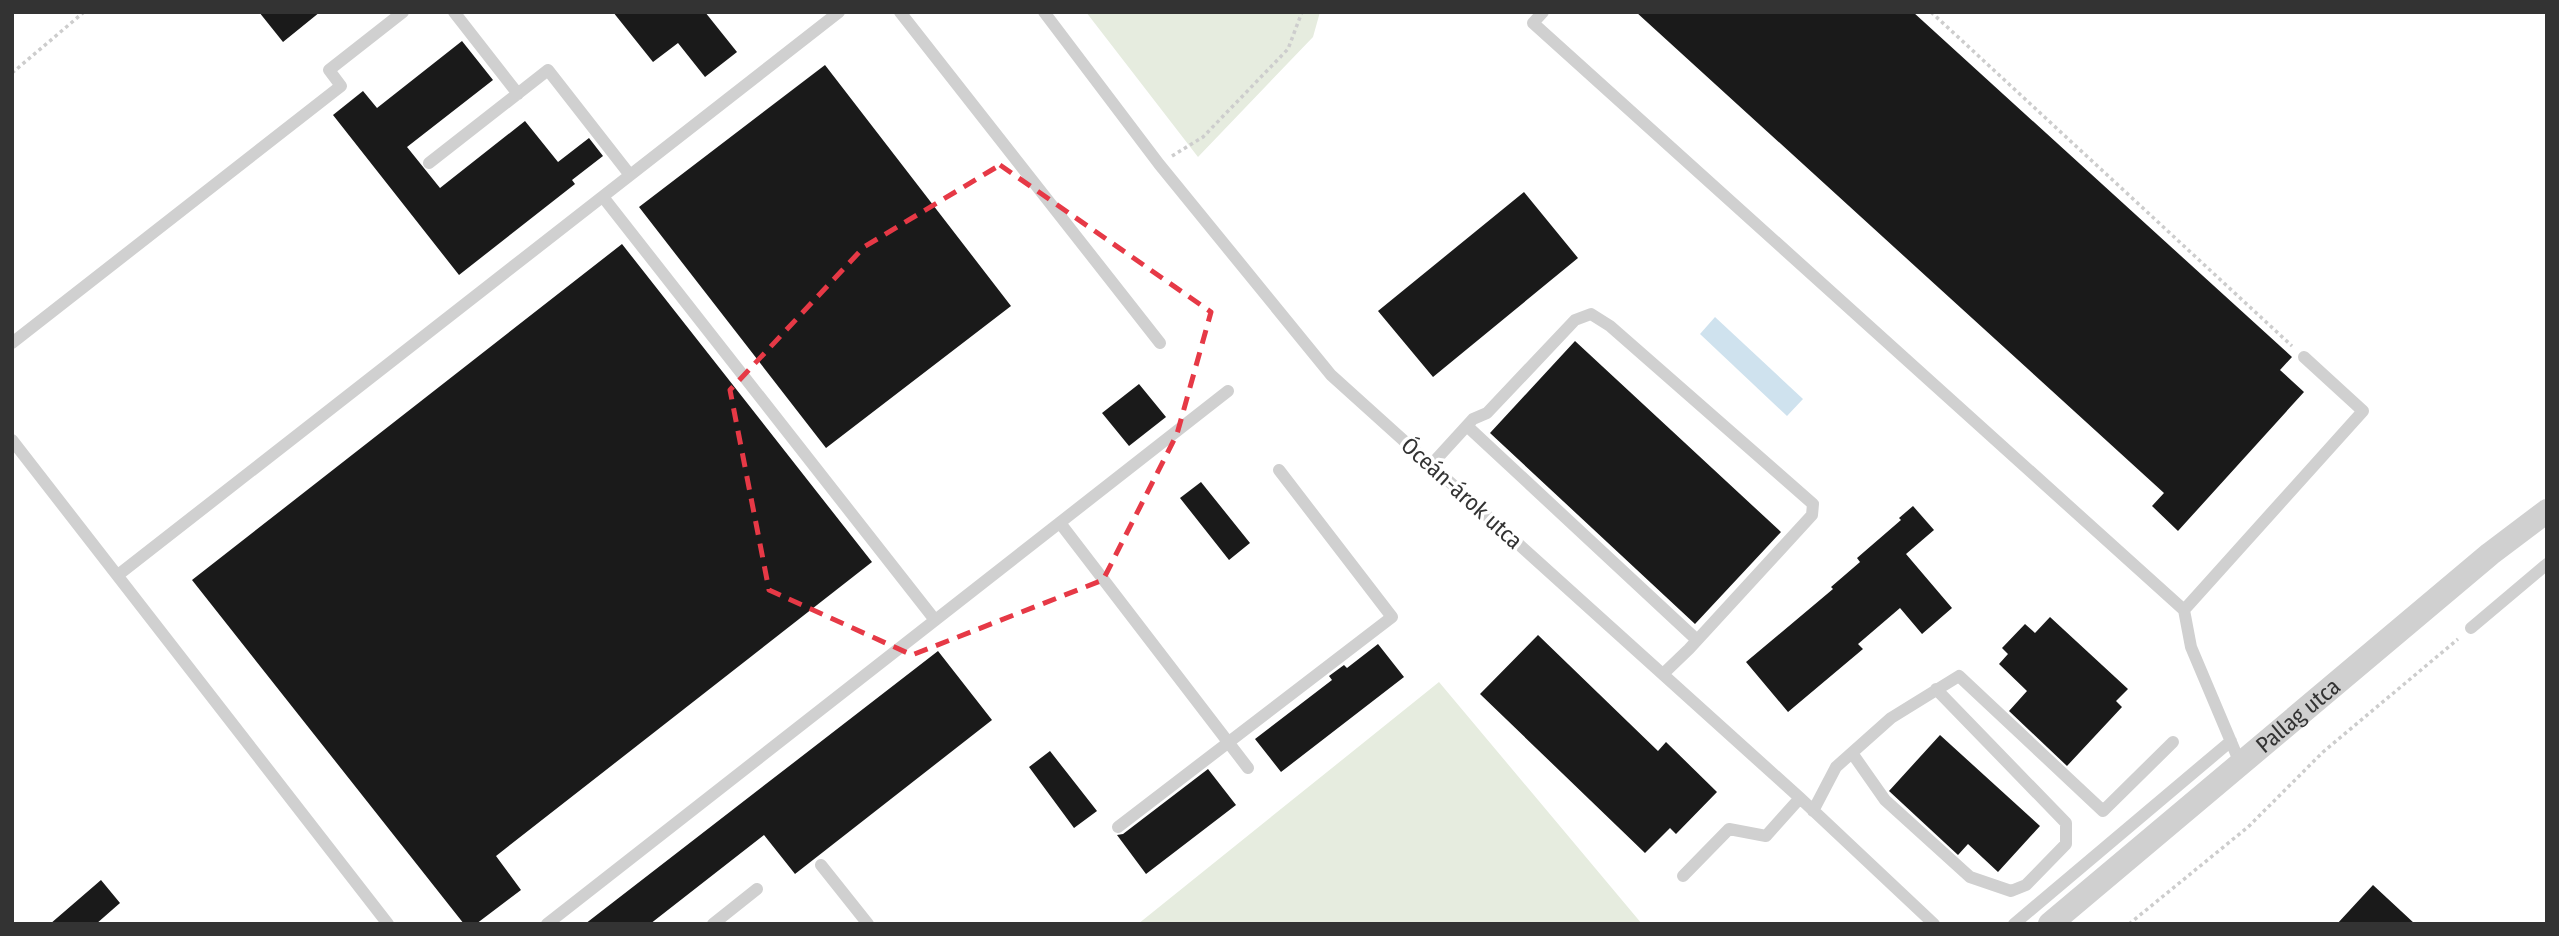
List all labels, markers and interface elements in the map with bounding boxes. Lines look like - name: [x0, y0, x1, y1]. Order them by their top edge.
- street label: Óceán-árok utca: [1396, 431, 1528, 555]
- street label: Pallag utca: [2250, 672, 2346, 759]

